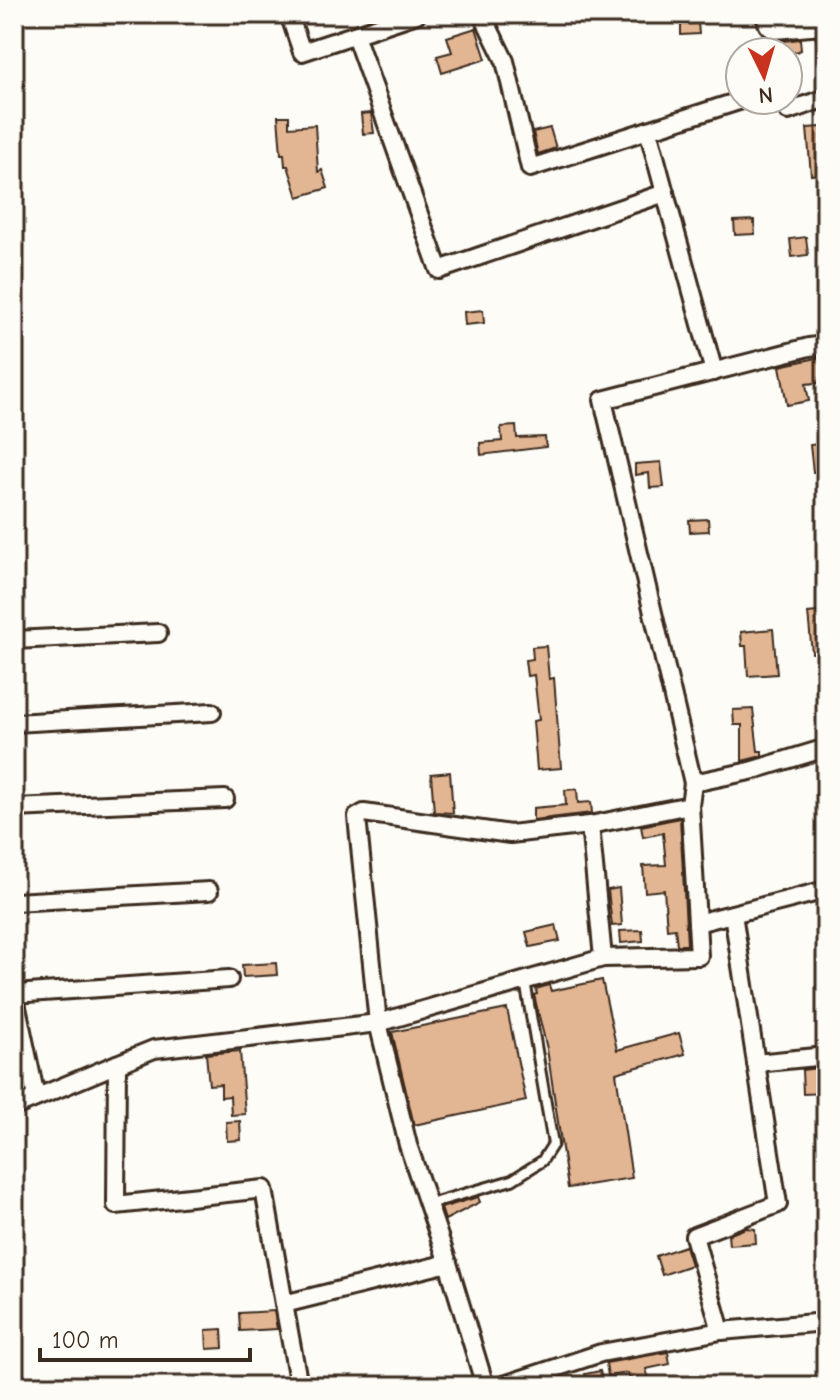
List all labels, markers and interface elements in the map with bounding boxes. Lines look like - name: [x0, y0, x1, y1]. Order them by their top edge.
- north arrow: [724, 36, 804, 116]
- text: N: [757, 81, 774, 109]
- scale bar: [40, 1312, 250, 1362]
- text: 100 m: [52, 1326, 119, 1354]

